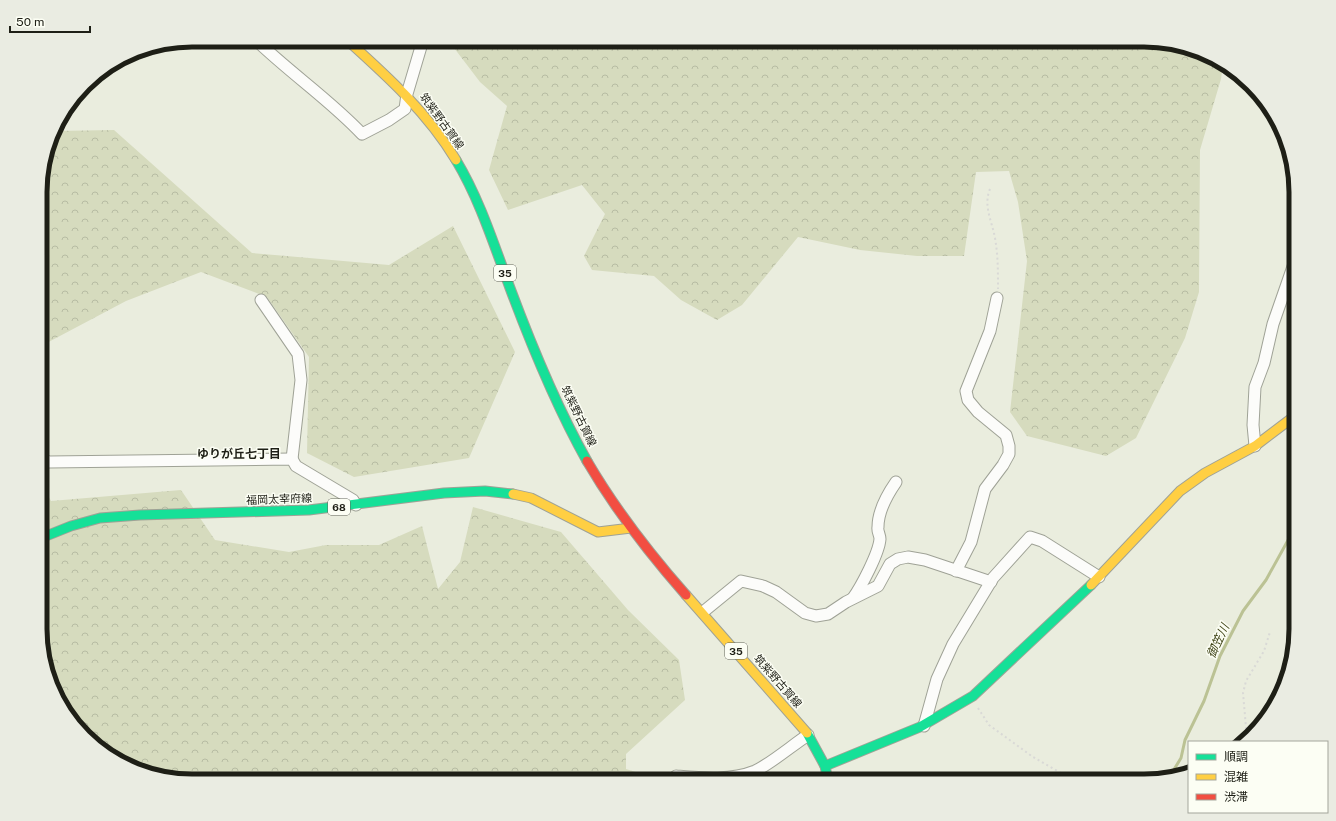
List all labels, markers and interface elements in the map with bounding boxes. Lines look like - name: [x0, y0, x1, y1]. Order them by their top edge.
- scale bar: [10, 8, 90, 34]
- text: 50 m: [16, 15, 44, 29]
- street label: 筑紫野古賀線: [418, 91, 466, 151]
- road number: 35: [494, 265, 516, 281]
- street label: 筑紫野古賀線: [559, 384, 599, 448]
- district label: ゆりが丘七丁目: [197, 447, 281, 461]
- street label: 福岡太宰府線: [246, 492, 312, 506]
- road number: 68: [328, 499, 350, 515]
- water label: 御笠川: [1204, 620, 1233, 660]
- road number: 35: [725, 643, 747, 659]
- street label: 筑紫野古賀線: [752, 652, 804, 710]
- legend: [1188, 741, 1328, 813]
- text: 順調: [1224, 750, 1248, 764]
- text: 混雑: [1224, 770, 1248, 784]
- text: 渋滞: [1224, 790, 1248, 804]

